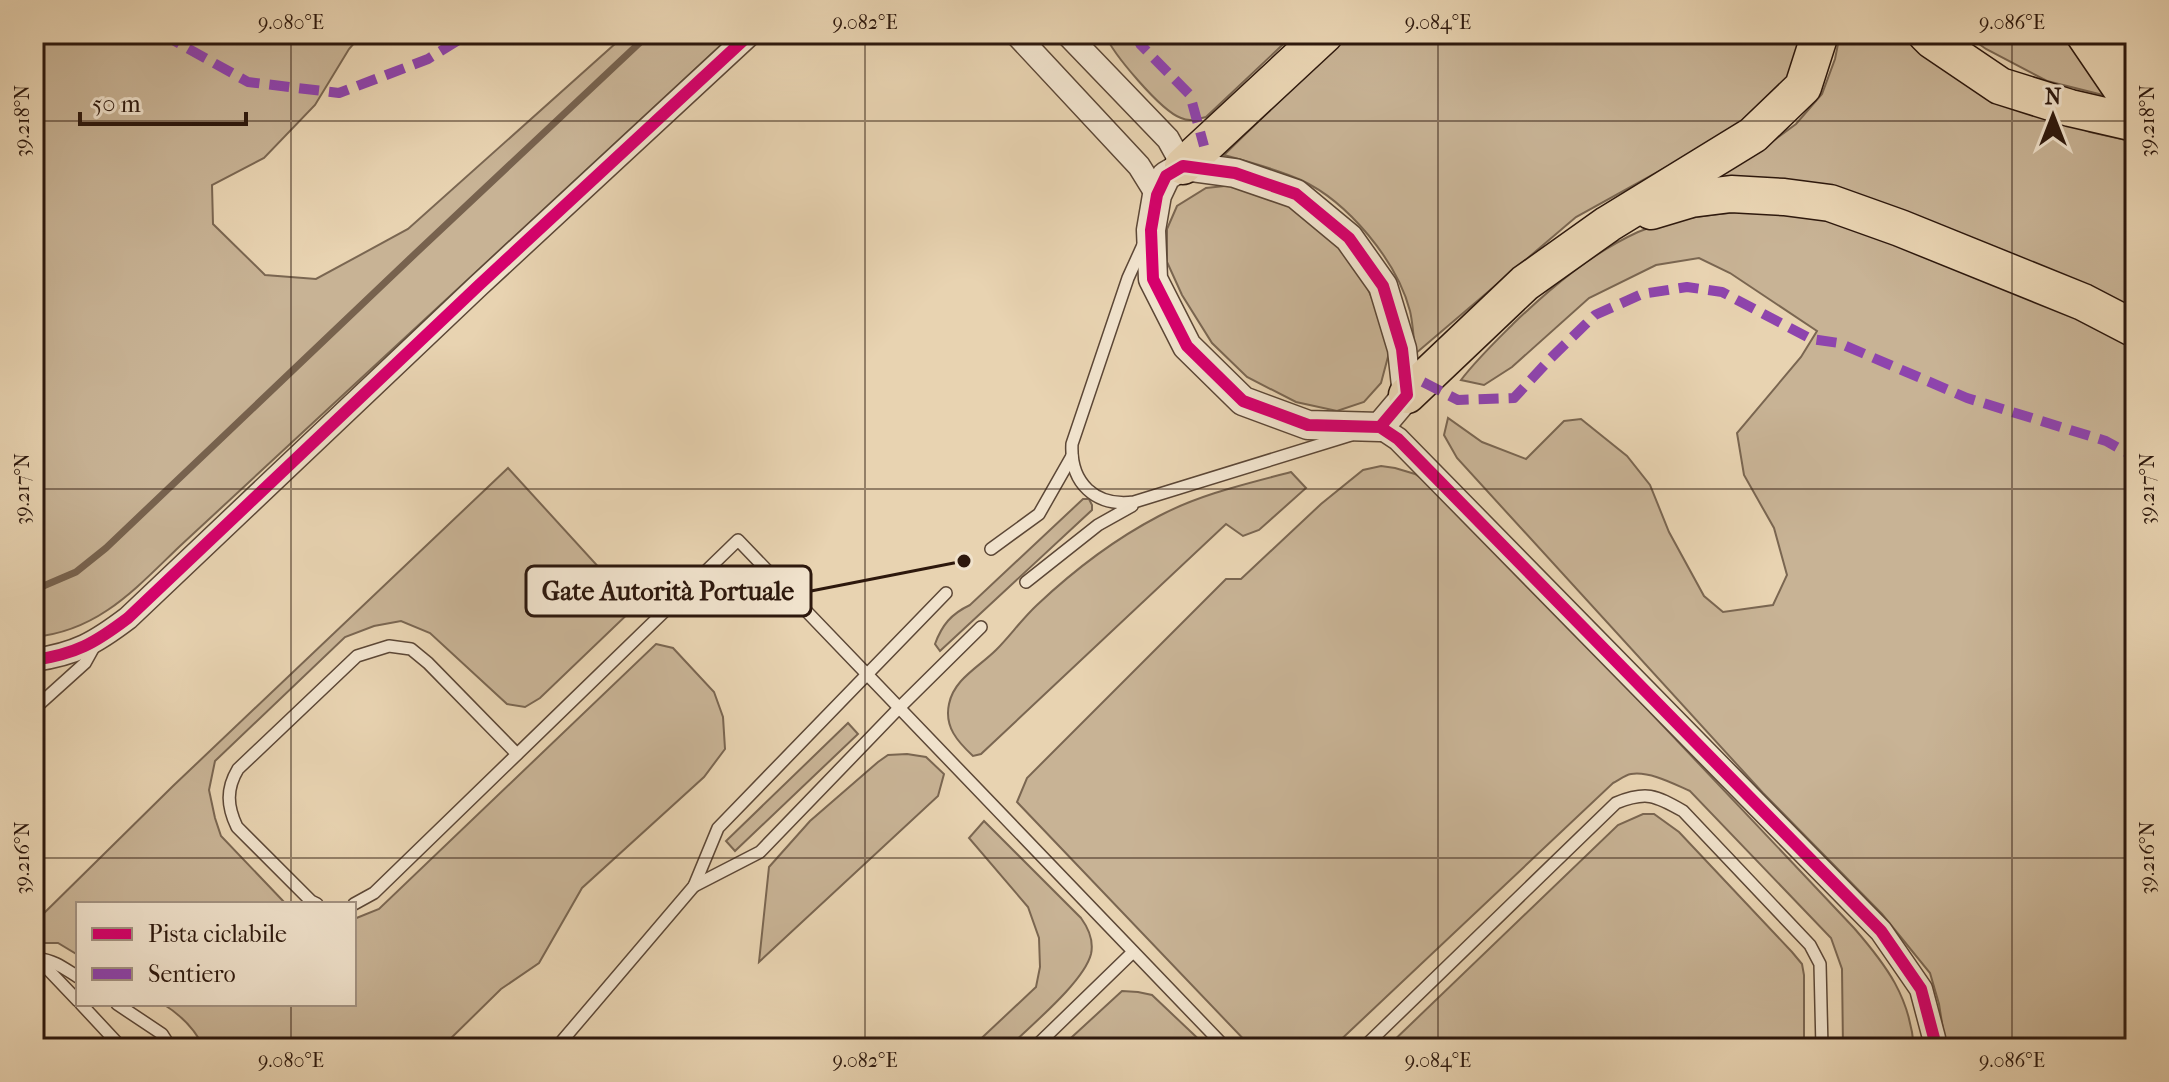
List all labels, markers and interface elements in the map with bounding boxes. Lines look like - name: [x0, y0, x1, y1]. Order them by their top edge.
- text: 9.080°E: [258, 11, 324, 34]
- text: 9.082°E: [832, 11, 898, 34]
- text: 9.084°E: [1405, 11, 1471, 34]
- text: 9.086°E: [1979, 11, 2045, 34]
- scale bar: [80, 76, 246, 126]
- north arrow: [2013, 76, 2093, 156]
- text: N: [2045, 84, 2062, 110]
- text: 39.218°N: [11, 85, 34, 157]
- text: 39.218°N: [2136, 85, 2159, 157]
- text: 50 m: [92, 90, 141, 118]
- text: 39.217°N: [11, 453, 34, 525]
- text: 39.217°N: [2136, 453, 2159, 525]
- callout: Gate Autorità Portuale: [526, 566, 811, 616]
- text: Gate Autorità Portuale: [542, 576, 794, 607]
- text: 39.216°N: [11, 821, 34, 895]
- text: 39.216°N: [2136, 821, 2159, 895]
- legend: [76, 902, 356, 1006]
- text: Pista ciclabile: [148, 920, 287, 948]
- text: Sentiero: [148, 960, 236, 988]
- text: 9.080°E: [258, 1049, 324, 1072]
- text: 9.082°E: [832, 1049, 898, 1072]
- text: 9.084°E: [1405, 1049, 1471, 1072]
- text: 9.086°E: [1979, 1049, 2045, 1072]

